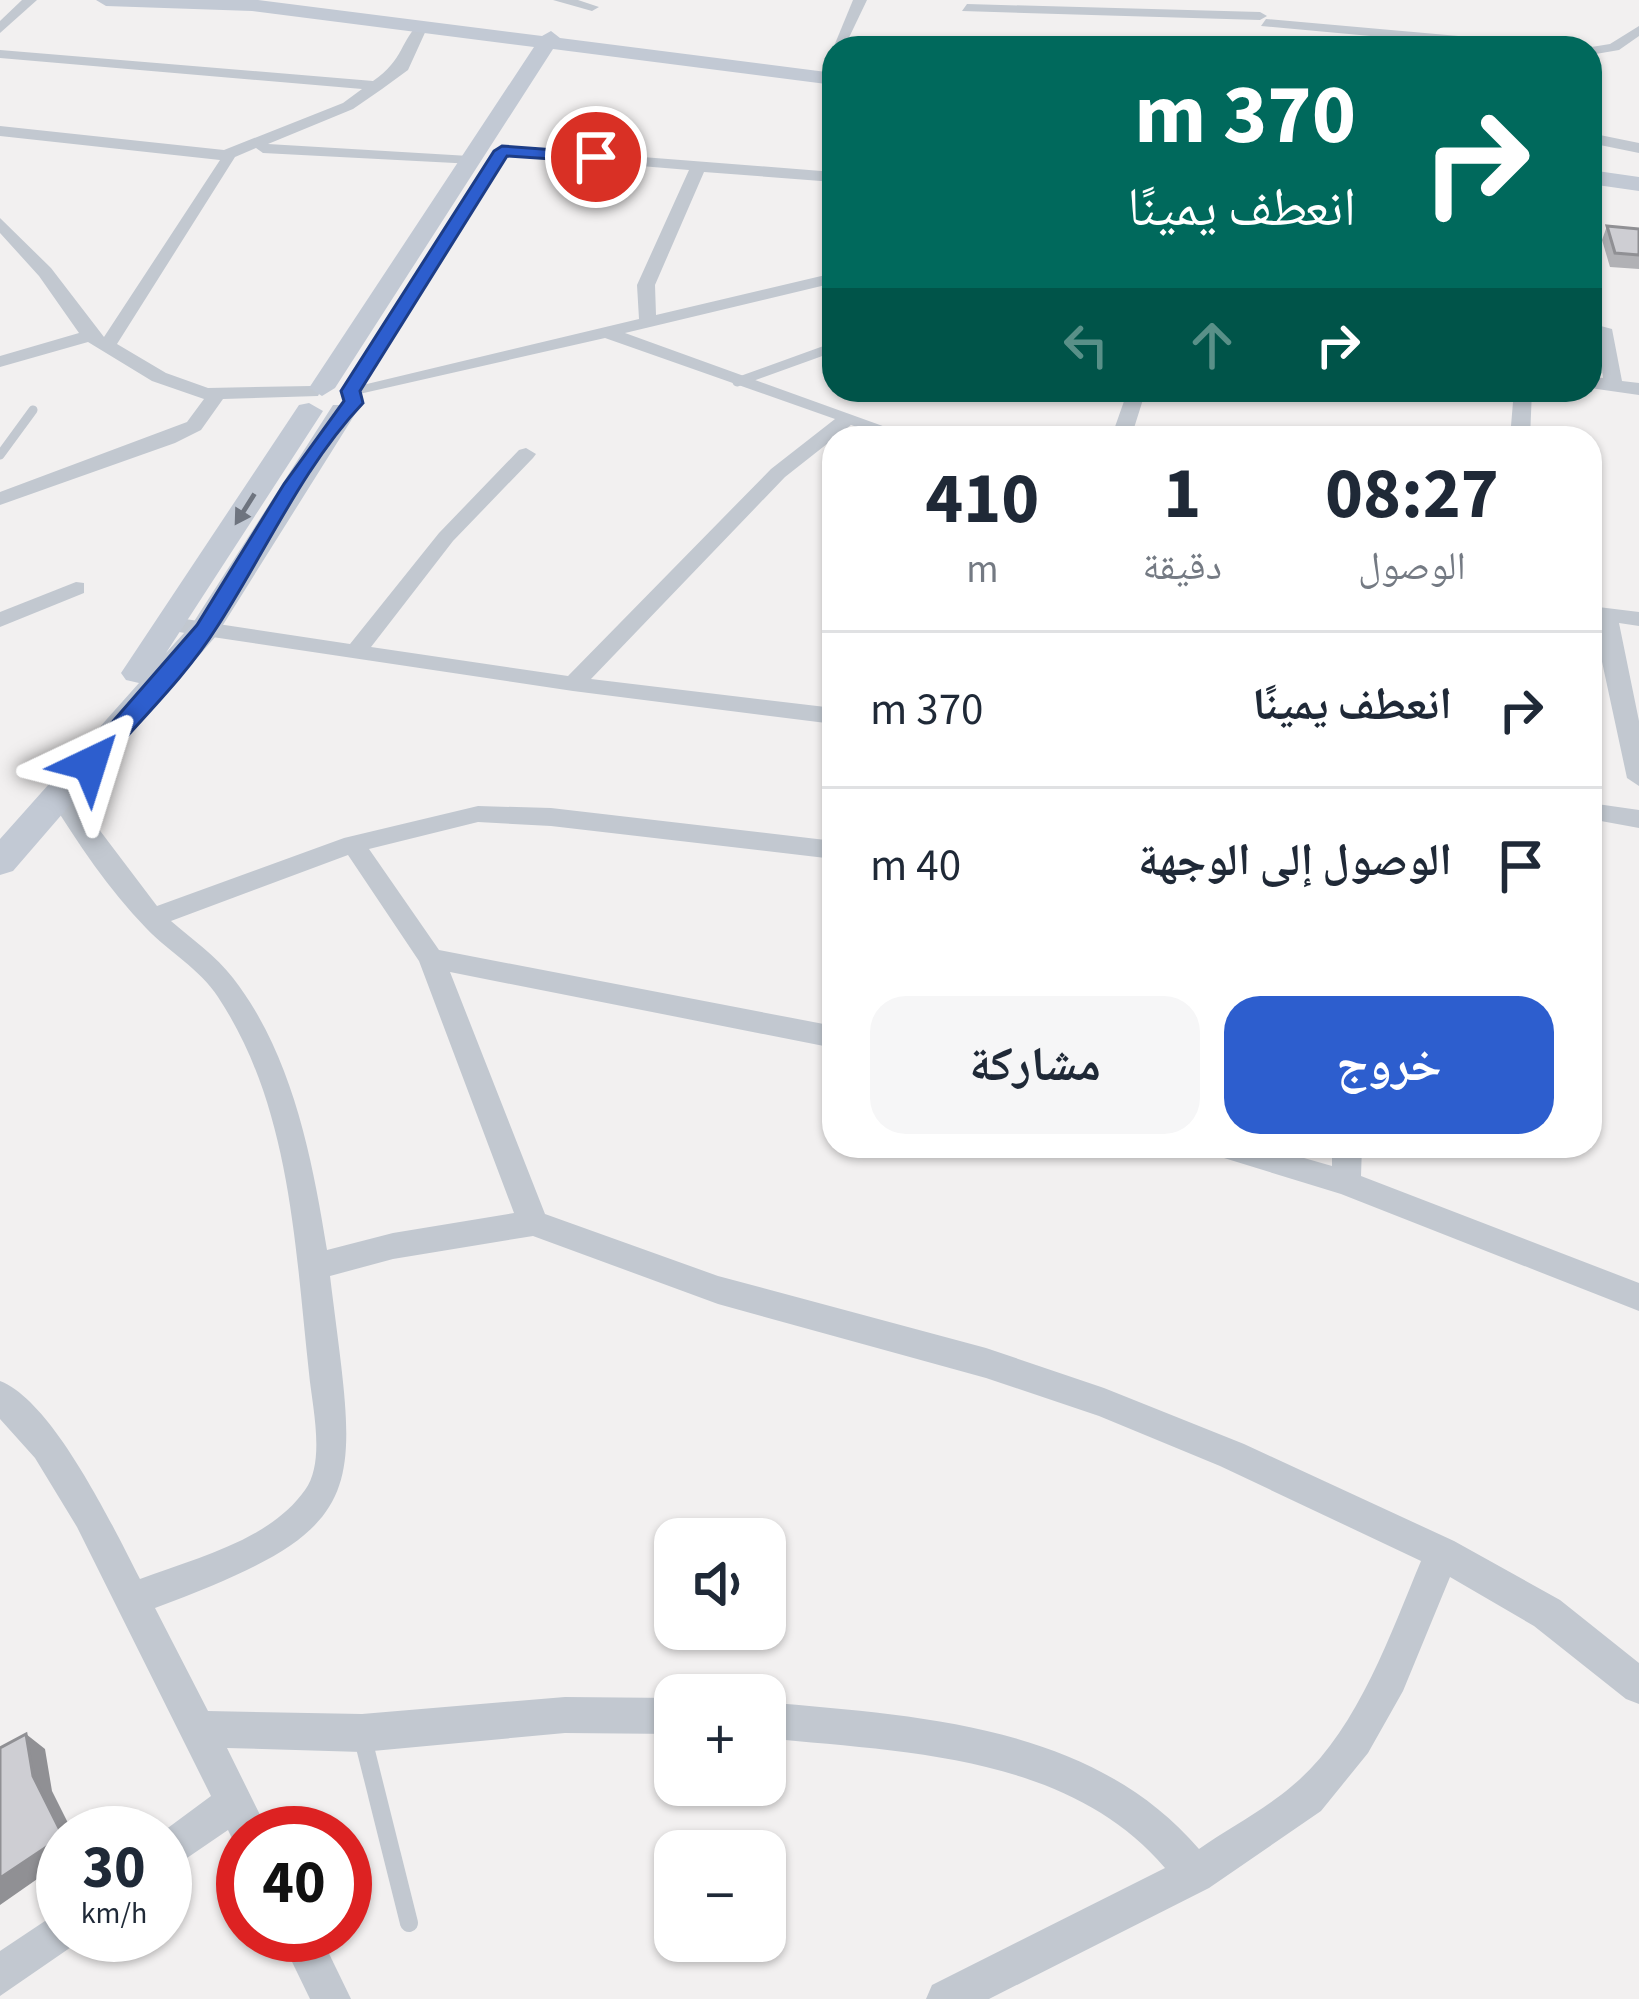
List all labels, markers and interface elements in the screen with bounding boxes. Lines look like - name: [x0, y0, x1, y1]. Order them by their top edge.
- text: 370 m: [1134, 56, 1356, 176]
- icon: right: [1398, 84, 1554, 240]
- pin: [545, 106, 647, 208]
- icon: arrive: [563, 124, 629, 190]
- text: انعطف يمينًا: [1127, 170, 1356, 247]
- icon: left: [1053, 312, 1119, 378]
- icon: ahead: [1179, 312, 1245, 378]
- icon: right: [1305, 312, 1371, 378]
- text: 1: [1163, 443, 1201, 546]
- text: 08:27: [1325, 443, 1499, 546]
- text: 410: [925, 448, 1039, 551]
- one-way arrow: [235, 492, 256, 526]
- text: دقيقة: [1143, 539, 1222, 595]
- text: الوصول: [1358, 539, 1466, 595]
- text: m: [966, 542, 998, 598]
- text: انعطف يمينًا: [1252, 673, 1452, 737]
- icon: right: [1488, 677, 1554, 743]
- text: 370 m: [870, 678, 983, 742]
- position arrow: [27, 701, 153, 827]
- text: الوصول إلى الوجهة: [1138, 829, 1452, 893]
- icon: arrive: [1488, 833, 1554, 899]
- text: 40 m: [870, 834, 961, 898]
- button: مشاركة: [870, 996, 1200, 1134]
- button: خروج: [1224, 996, 1554, 1134]
- map controls: [654, 1518, 786, 1962]
- button: sound: [654, 1518, 786, 1650]
- button: +: [654, 1674, 786, 1806]
- speed limit sign: 40: [216, 1806, 372, 1962]
- text: 30: [82, 1826, 146, 1911]
- button: −: [654, 1830, 786, 1962]
- text: km/h: [81, 1892, 147, 1935]

